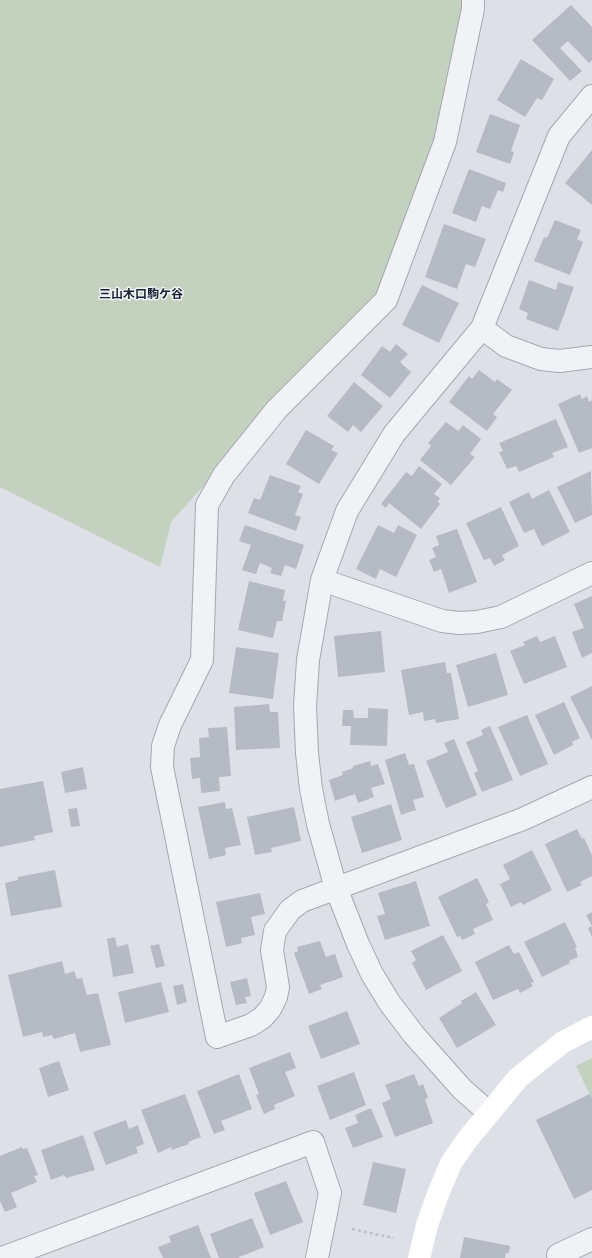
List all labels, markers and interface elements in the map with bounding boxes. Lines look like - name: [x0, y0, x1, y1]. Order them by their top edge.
- district label: 三山木口駒ケ谷: [99, 288, 183, 302]

